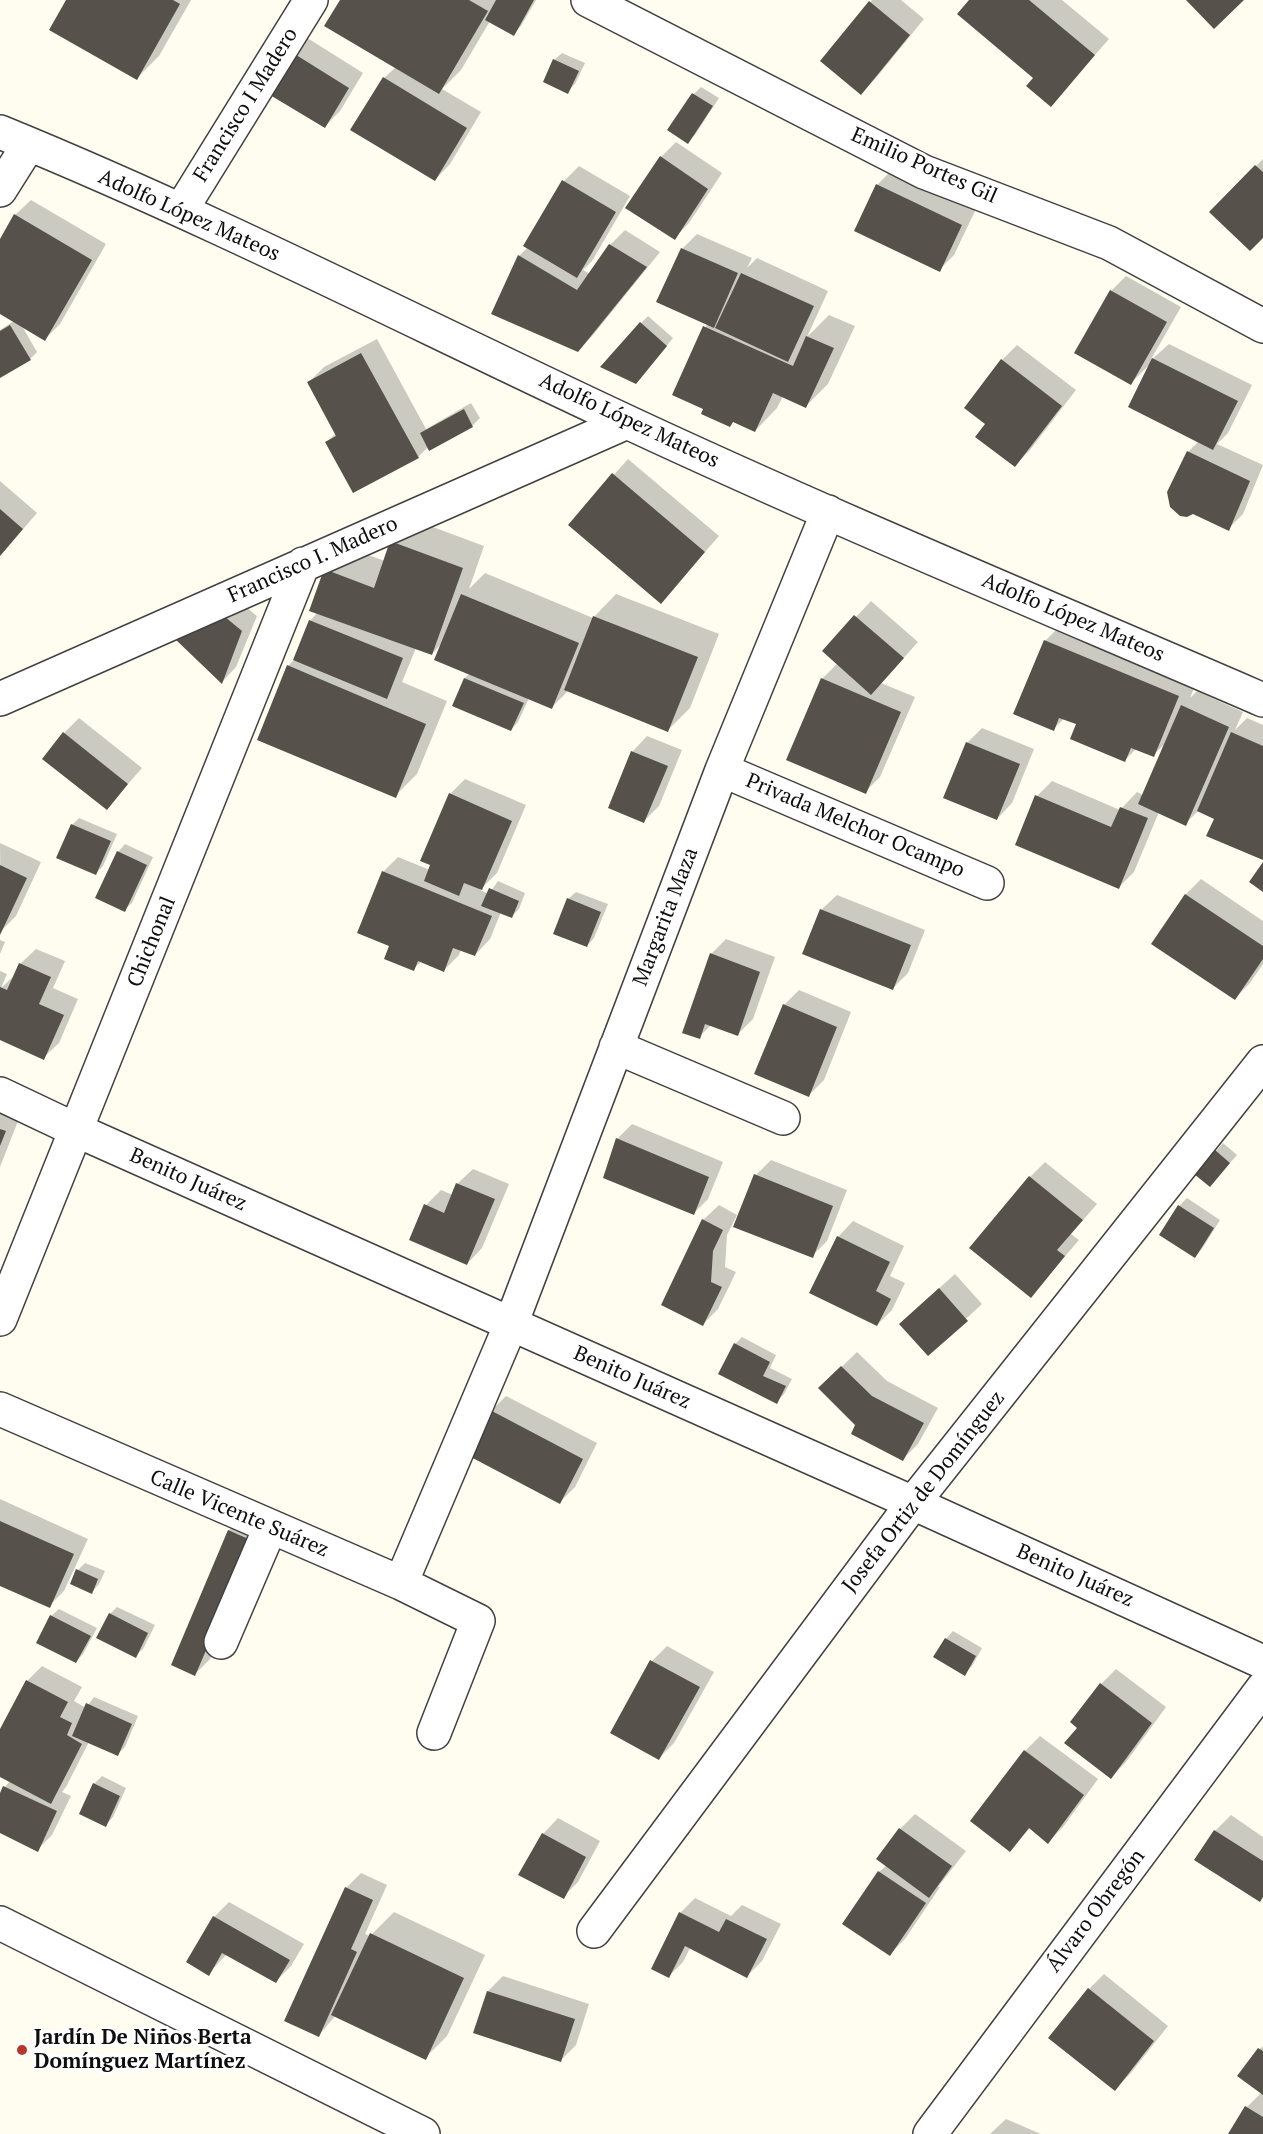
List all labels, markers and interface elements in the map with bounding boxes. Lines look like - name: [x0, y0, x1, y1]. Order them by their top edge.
- street label: Francisco I Madero: [188, 23, 304, 187]
- street label: Emilio Portes Gil: [847, 123, 1001, 209]
- street label: Adolfo López Mateos: [94, 165, 284, 267]
- street label: Adolfo López Mateos: [535, 368, 723, 474]
- street label: Francisco I. Madero: [224, 511, 402, 609]
- street label: Adolfo López Mateos: [978, 568, 1168, 668]
- street label: Privada Melchor Ocampo: [742, 768, 968, 884]
- street label: Margarita Maza: [628, 844, 704, 990]
- street label: Chichonal: [122, 893, 182, 991]
- street label: Benito Juárez: [126, 1143, 250, 1217]
- street label: Benito Juárez: [570, 1341, 694, 1415]
- street label: Josefa Ortiz de Domínguez: [837, 1386, 1011, 1598]
- street label: Calle Vicente Suárez: [146, 1465, 332, 1563]
- street label: Benito Juárez: [1013, 1539, 1137, 1613]
- street label: Álvaro Obregón: [1042, 1845, 1150, 1977]
- place label: Jardín De Niños Berta Domínguez Martínez: [34, 2025, 252, 2075]
- marker: Jardín De Niños Berta Domínguez Martínez: [15, 2043, 29, 2057]

